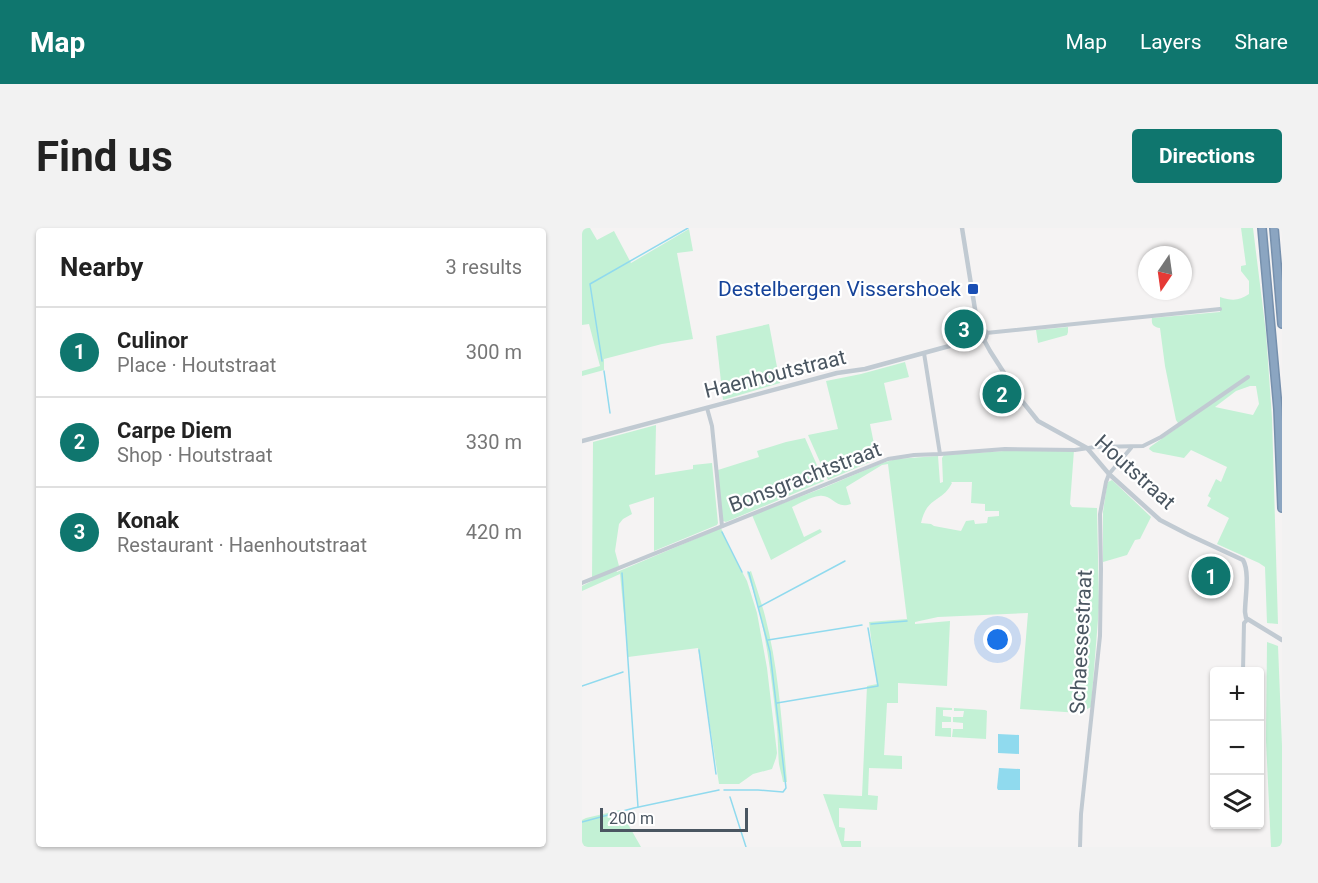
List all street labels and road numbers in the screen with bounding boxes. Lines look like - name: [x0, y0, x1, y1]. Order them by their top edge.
- street label: Haenhoutstraat: [702, 345, 848, 403]
- street label: Houtstraat: [1090, 430, 1180, 514]
- street label: Bonsgrachtstraat: [726, 437, 885, 517]
- street label: Schaessestraat: [1065, 569, 1097, 715]

